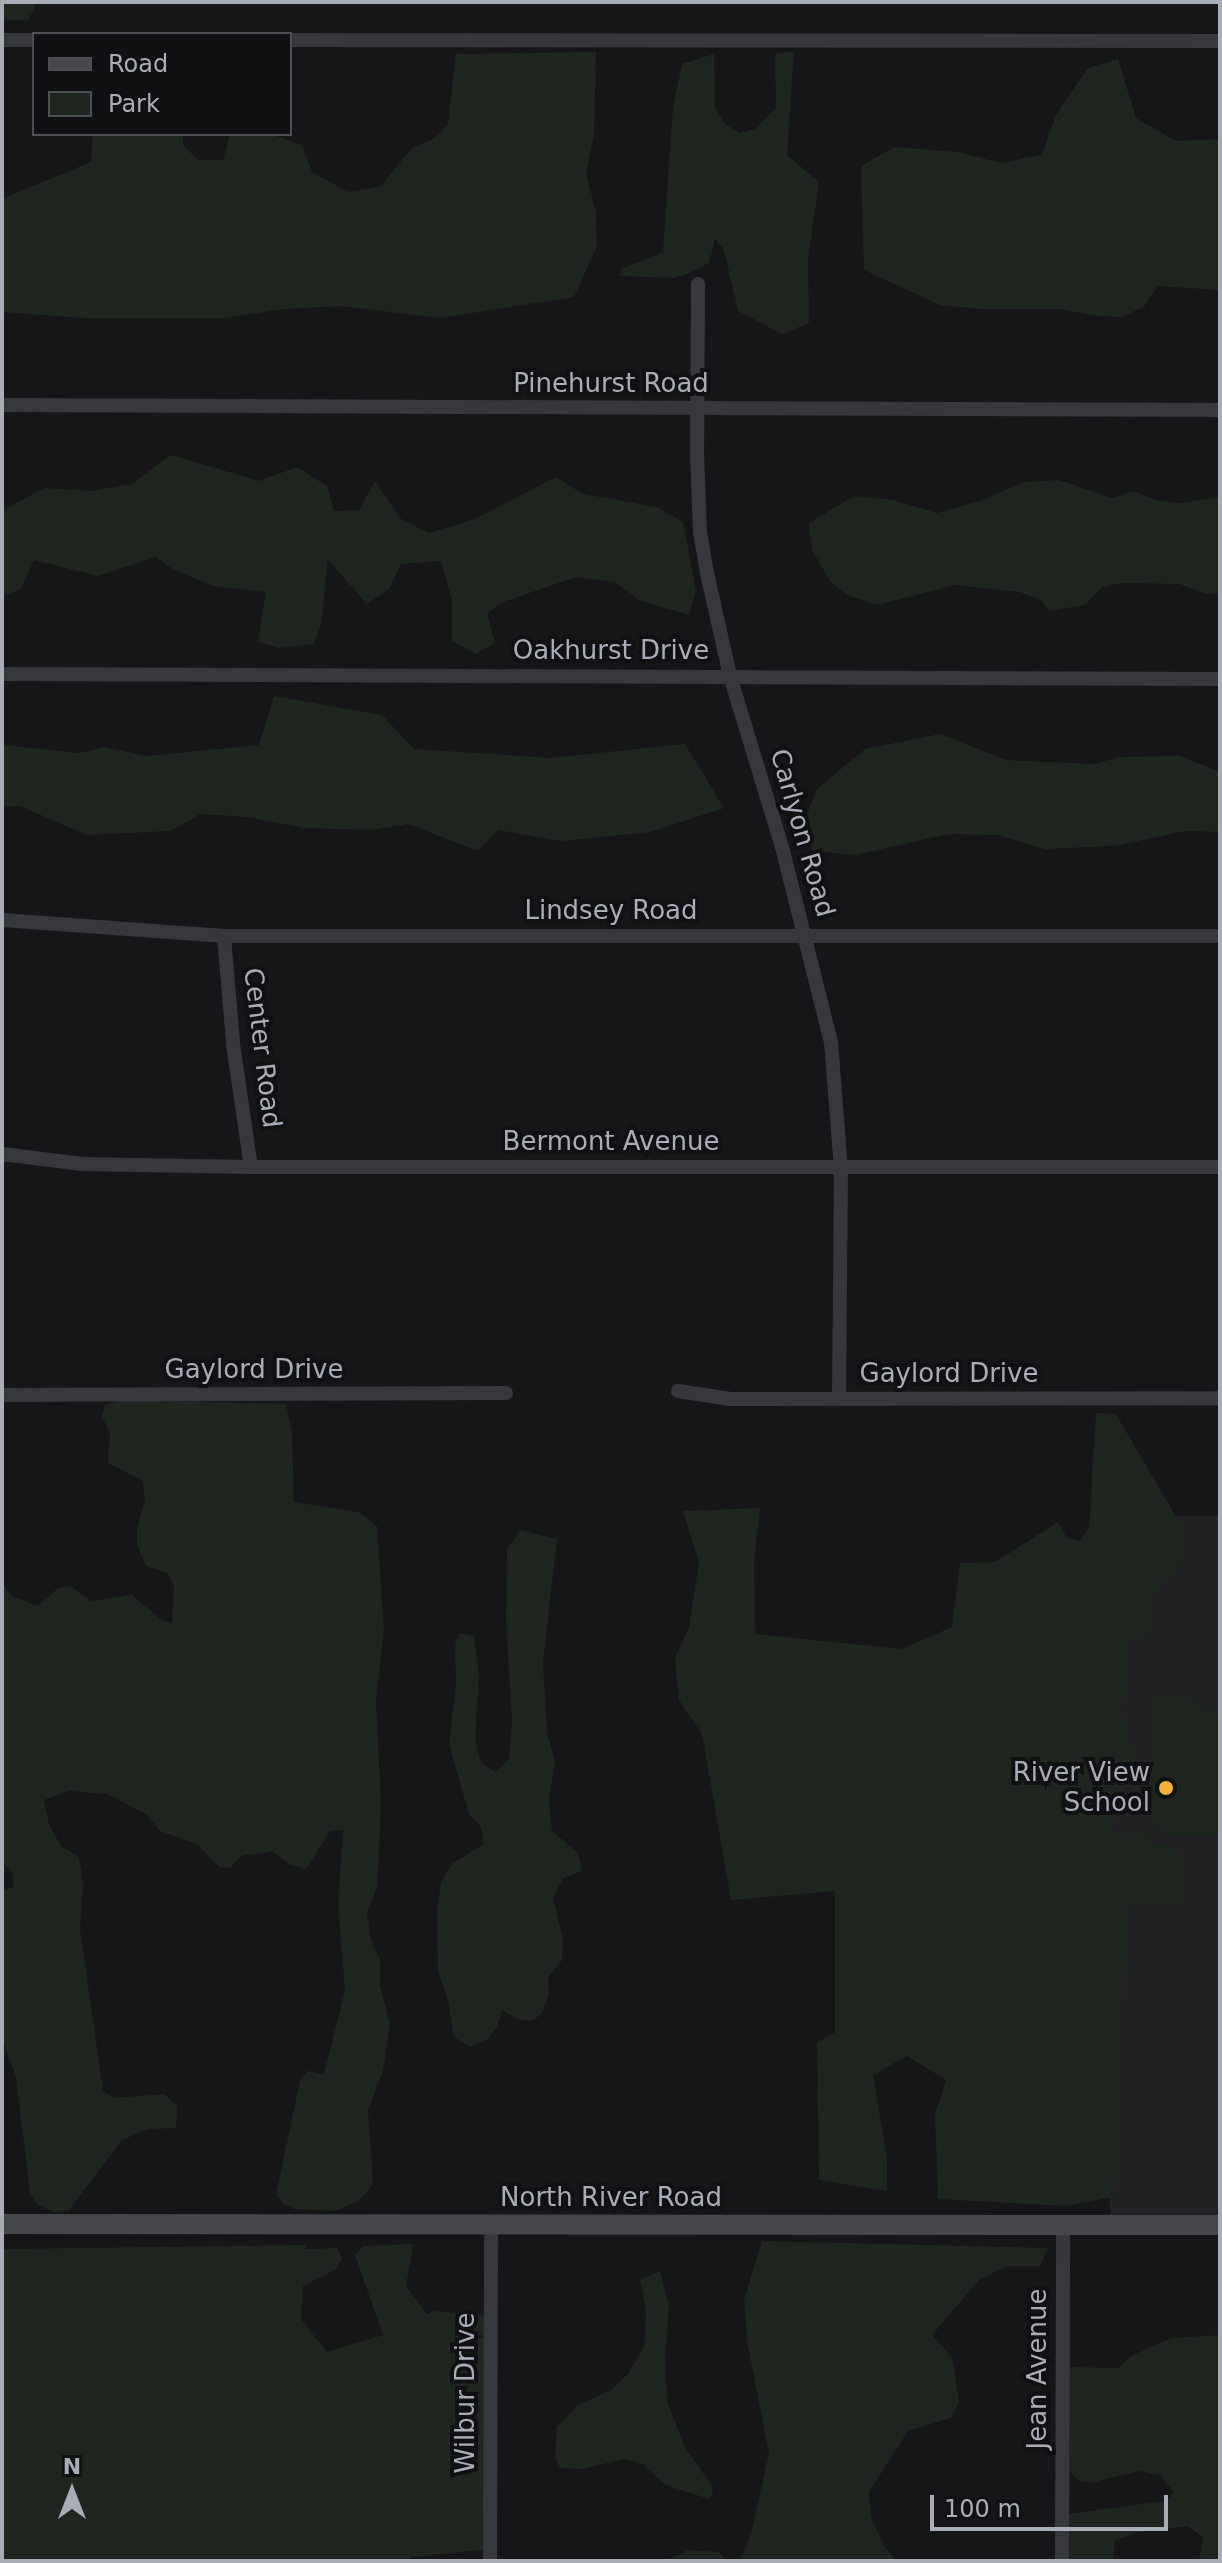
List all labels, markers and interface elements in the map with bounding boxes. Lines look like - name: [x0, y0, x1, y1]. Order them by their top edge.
- legend: [32, 32, 292, 136]
- text: Road: [108, 50, 168, 78]
- text: Park: [108, 90, 160, 118]
- street label: Pinehurst Road: [513, 368, 709, 400]
- street label: Oakhurst Drive: [513, 635, 709, 667]
- street label: Carlyon Road: [763, 745, 841, 921]
- street label: Lindsey Road: [524, 895, 698, 927]
- street label: Center Road: [237, 966, 287, 1130]
- street label: Bermont Avenue: [503, 1126, 719, 1158]
- street label: Gaylord Drive: [165, 1354, 343, 1386]
- street label: Gaylord Drive: [860, 1358, 1038, 1390]
- place label: River View School: [1013, 1757, 1150, 1818]
- marker: River View School: [1157, 1779, 1175, 1797]
- street label: North River Road: [500, 2182, 722, 2214]
- street label: Jean Avenue: [1022, 2289, 1054, 2449]
- street label: Wilbur Drive: [450, 2313, 482, 2473]
- north arrow: [32, 2451, 112, 2531]
- text: N: [63, 2454, 81, 2479]
- scale bar: [934, 2479, 1172, 2529]
- text: 100 m: [944, 2495, 1021, 2523]

